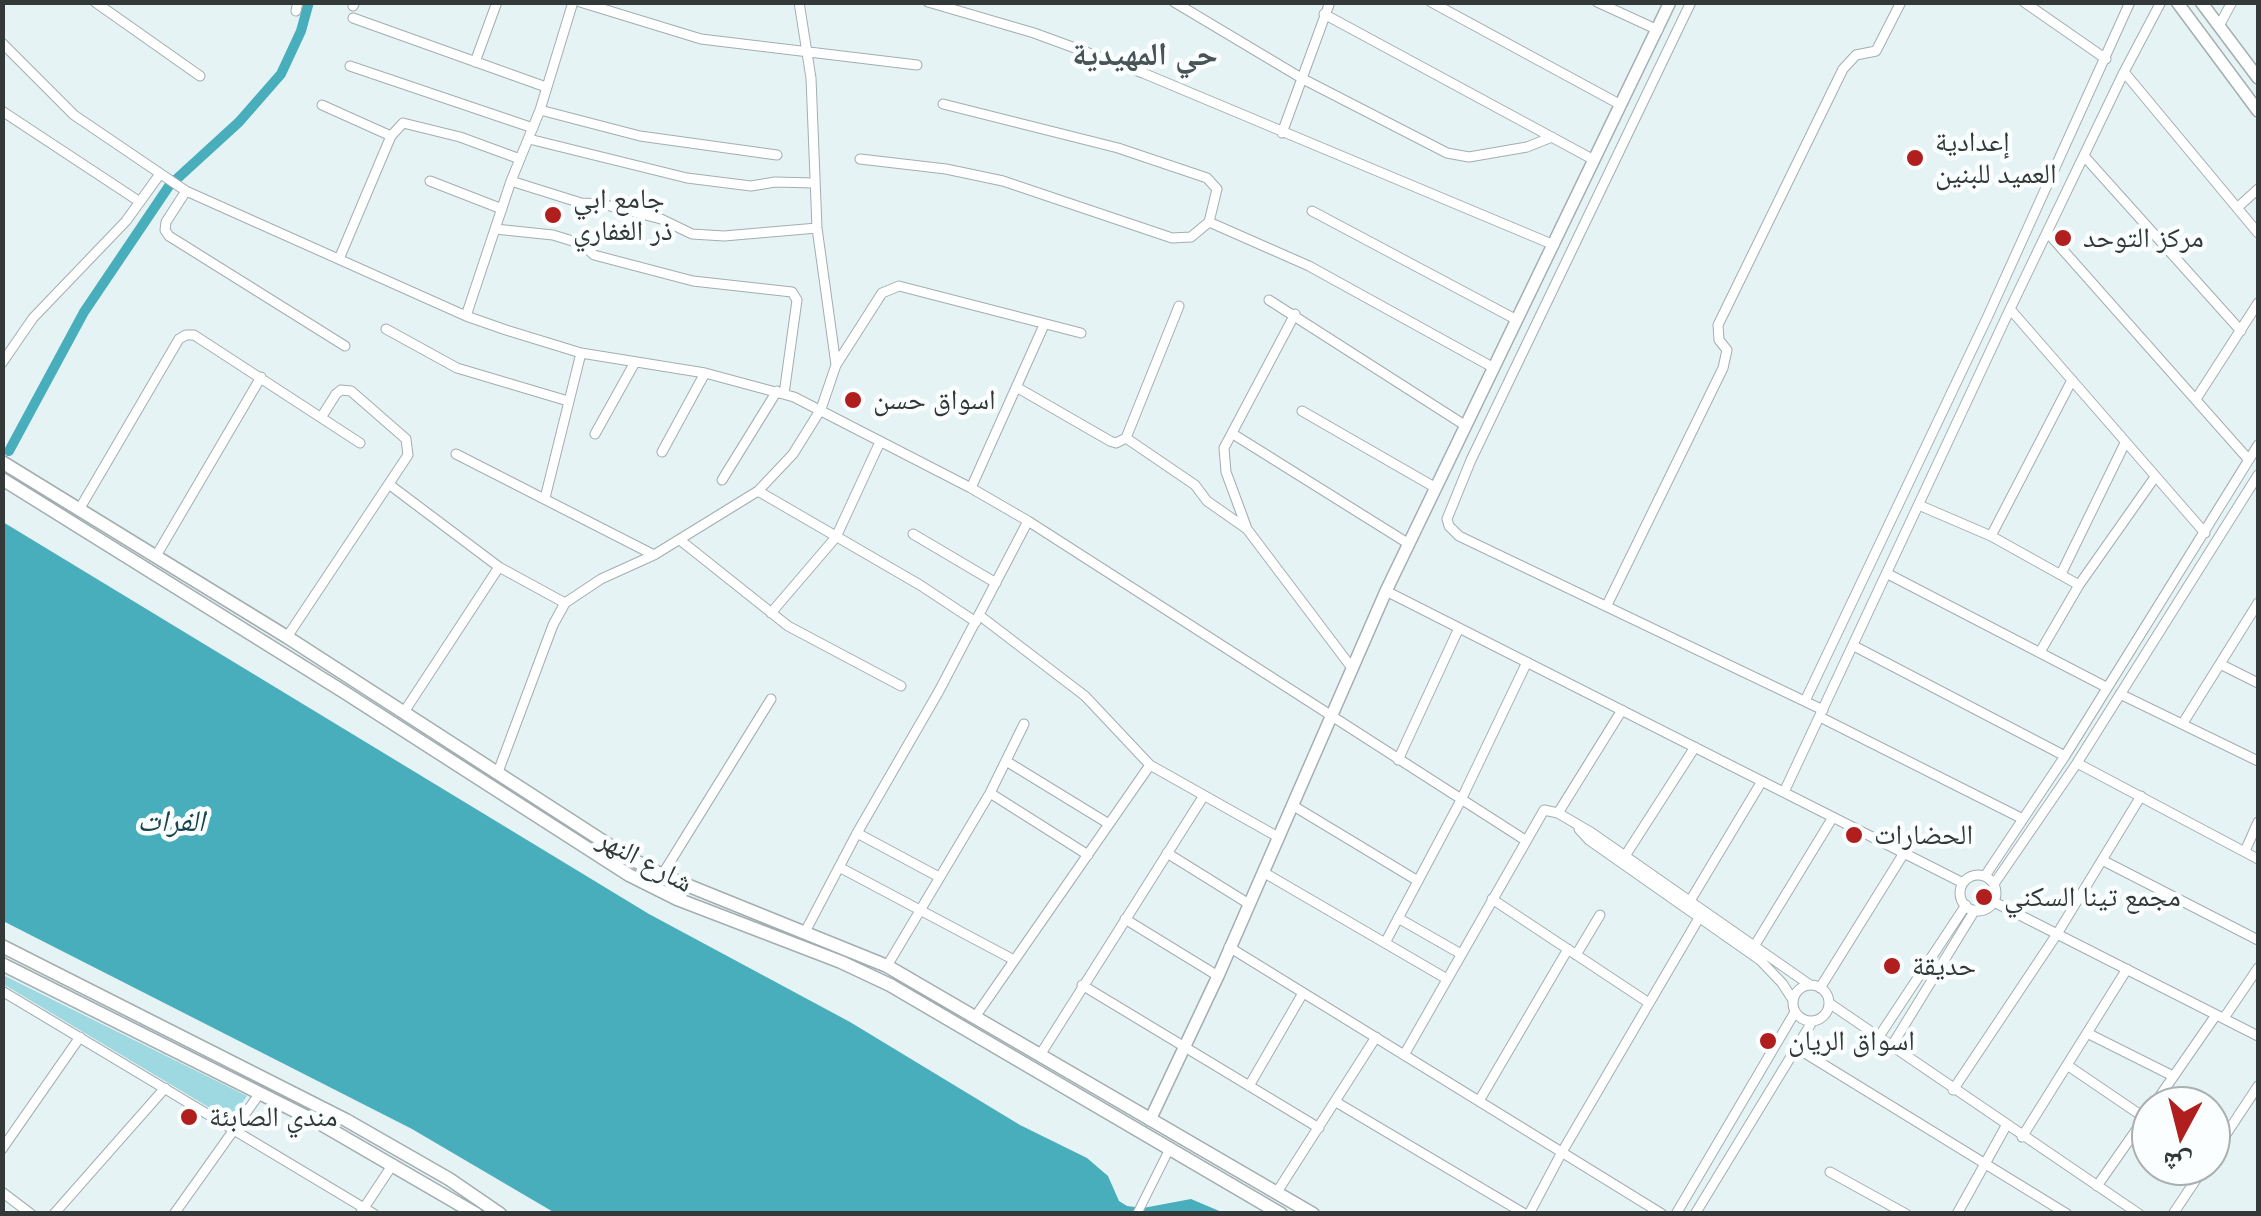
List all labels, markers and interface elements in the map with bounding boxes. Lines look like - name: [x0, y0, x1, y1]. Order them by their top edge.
- district label: حي المهيدية: [1072, 36, 1218, 74]
- place label: إعدادية العميد للبنين: [1935, 125, 2057, 191]
- marker: إعدادية العميد للبنين: [1904, 147, 1926, 169]
- place label: جامع ابي ذر الغفاري: [573, 182, 673, 248]
- marker: جامع ابي ذر الغفاري: [542, 204, 564, 226]
- place label: مركز التوحد: [2083, 221, 2204, 255]
- marker: مركز التوحد: [2052, 227, 2074, 249]
- place label: اسواق حسن: [873, 383, 996, 417]
- marker: اسواق حسن: [842, 389, 864, 411]
- water label: الفرات: [137, 803, 205, 839]
- place label: الحضارات: [1874, 818, 1973, 852]
- street label: شارع النهر: [592, 822, 698, 900]
- marker: الحضارات: [1843, 824, 1865, 846]
- place label: مجمع تينا السكني: [2004, 880, 2181, 914]
- marker: مجمع تينا السكني: [1973, 886, 1995, 908]
- place label: حديقة: [1912, 949, 1976, 983]
- marker: حديقة: [1881, 955, 1903, 977]
- place label: اسواق الريان: [1788, 1024, 1915, 1058]
- marker: اسواق الريان: [1757, 1030, 1779, 1052]
- north arrow: [2131, 1086, 2231, 1186]
- place label: مندي الصابئة: [209, 1100, 338, 1134]
- marker: مندي الصابئة: [178, 1106, 200, 1128]
- text: ش: [2161, 1146, 2194, 1182]

